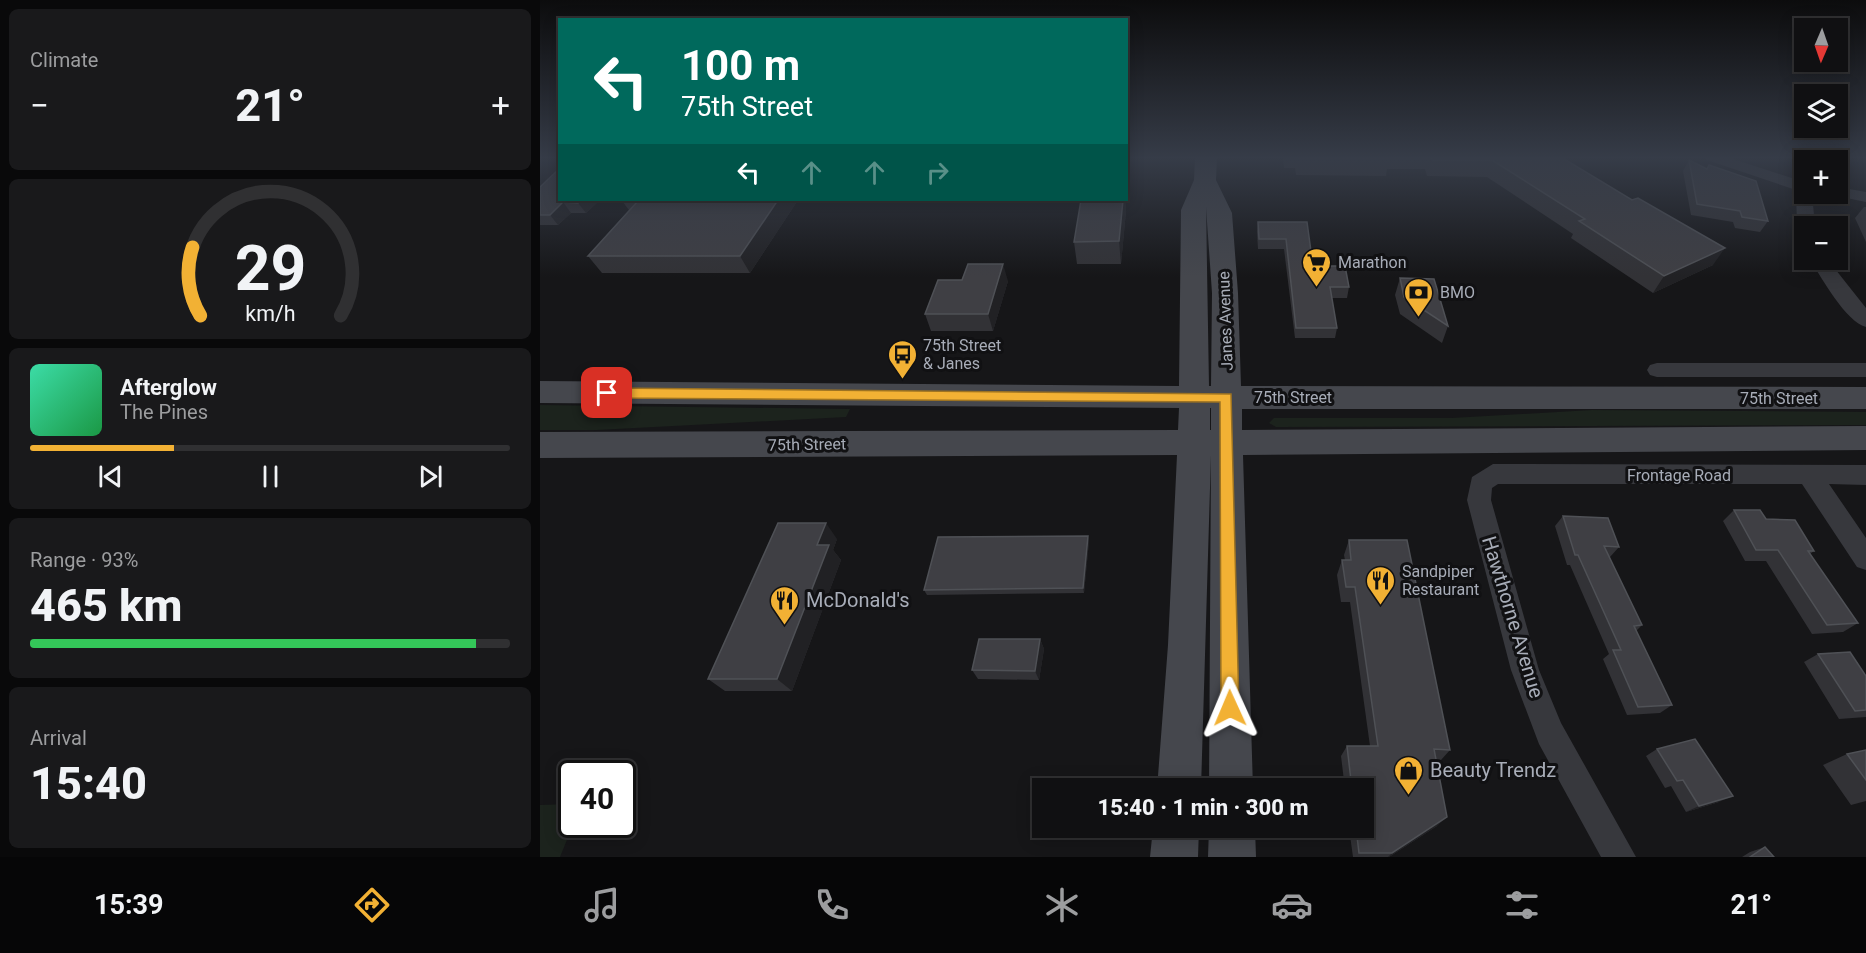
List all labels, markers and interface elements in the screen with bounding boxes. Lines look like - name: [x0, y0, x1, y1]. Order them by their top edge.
- north arrow: [1794, 18, 1848, 72]
- map controls: [1794, 18, 1848, 270]
- text: 100 m: [681, 41, 800, 90]
- icon: left: [582, 42, 660, 120]
- text: Climate: [30, 48, 98, 72]
- text: 21°: [235, 79, 305, 132]
- button: layers: [1794, 84, 1848, 138]
- text: −: [30, 86, 49, 125]
- text: +: [491, 86, 510, 125]
- text: 75th Street: [681, 91, 813, 123]
- button: +: [1794, 150, 1848, 204]
- icon: left: [732, 156, 765, 189]
- icon: ahead: [795, 156, 828, 189]
- icon: ahead: [858, 156, 891, 189]
- icon: right: [921, 156, 954, 189]
- button: −: [1794, 216, 1848, 270]
- text: 29: [234, 232, 306, 305]
- supermarket icon: Marathon: [1301, 246, 1333, 288]
- place label: Marathon: [1338, 253, 1407, 272]
- street label: Janes Avenue: [1214, 271, 1237, 371]
- bank icon: BMO: [1403, 276, 1435, 318]
- place label: BMO: [1440, 283, 1475, 302]
- text: km/h: [245, 301, 295, 326]
- place label: 75th Street & Janes: [923, 336, 1001, 373]
- bus stop icon: 75th Street & Janes: [886, 338, 918, 380]
- pin: [581, 367, 632, 418]
- text: Afterglow: [120, 375, 217, 400]
- icon: arrive: [590, 376, 623, 409]
- street label: 75th Street: [1254, 388, 1332, 407]
- street label: 75th Street: [1740, 389, 1818, 408]
- text: The Pines: [120, 400, 208, 424]
- street label: 75th Street: [768, 434, 846, 455]
- icon: previous: [94, 460, 127, 493]
- icon: pause: [254, 460, 287, 493]
- icon: next: [414, 460, 447, 493]
- street label: Frontage Road: [1627, 466, 1731, 485]
- street label: Hawthorne Avenue: [1477, 533, 1549, 701]
- text: Range · 93%: [30, 548, 138, 572]
- place label: Sandpiper Restaurant: [1402, 562, 1479, 599]
- restaurant icon: Sandpiper Restaurant: [1365, 564, 1397, 606]
- text: 465 km: [30, 579, 182, 632]
- restaurant icon: McDonald's: [769, 584, 801, 626]
- place label: McDonald's: [806, 588, 910, 612]
- position arrow: [1198, 676, 1262, 740]
- text: Arrival: [30, 726, 87, 750]
- shop icon: Beauty Trendz: [1393, 754, 1425, 796]
- text: 15:40: [30, 757, 147, 810]
- place label: Beauty Trendz: [1430, 758, 1556, 782]
- speed limit sign: 40: [558, 760, 636, 838]
- text: 15:40 · 1 min · 300 m: [1098, 795, 1308, 820]
- icon: directions: [351, 884, 393, 926]
- icon: music: [581, 884, 623, 926]
- icon: phone: [811, 884, 853, 926]
- icon: climate: [1041, 884, 1083, 926]
- icon: car: [1271, 884, 1313, 926]
- icon: filters: [1501, 884, 1543, 926]
- text: 15:39: [94, 889, 164, 921]
- text: 21°: [1731, 889, 1772, 921]

